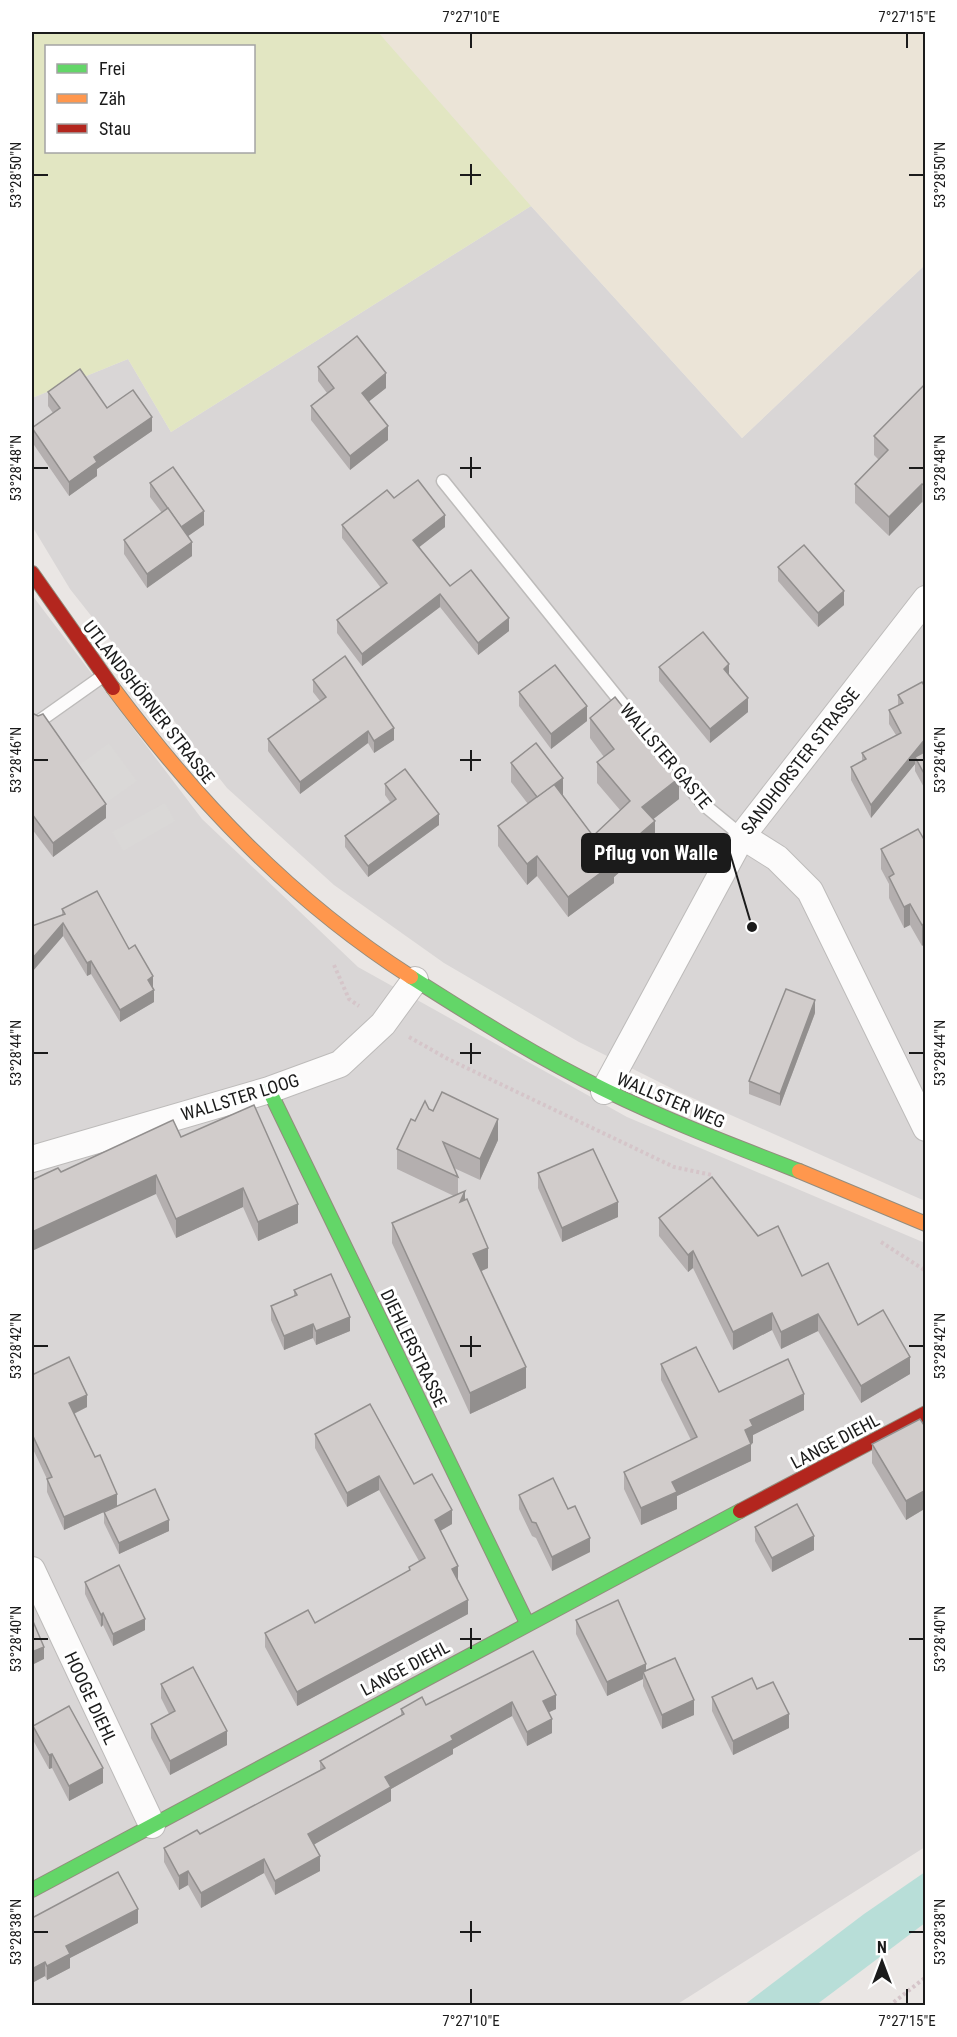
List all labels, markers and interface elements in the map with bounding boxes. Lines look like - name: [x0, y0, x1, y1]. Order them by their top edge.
- text: 7°27'10"E: [442, 8, 500, 26]
- text: 7°27'15"E: [878, 8, 936, 26]
- legend: [45, 45, 255, 153]
- text: Frei: [99, 58, 125, 79]
- text: Zäh: [99, 88, 126, 109]
- text: Stau: [99, 118, 131, 139]
- text: 53°28'50"N: [7, 142, 25, 208]
- text: 53°28'50"N: [931, 142, 949, 208]
- text: 53°28'48"N: [7, 435, 25, 501]
- text: 53°28'48"N: [931, 435, 949, 501]
- street label: UTLANDSHÖRNER STRASSE: [79, 616, 219, 788]
- street label: SANDHORSTER STRASSE: [736, 683, 864, 838]
- street label: WALLSTER GASTE: [616, 699, 716, 813]
- text: 53°28'46"N: [7, 727, 25, 793]
- text: 53°28'46"N: [931, 727, 949, 793]
- callout: Pflug von Walle: [582, 834, 730, 872]
- text: Pflug von Walle: [594, 841, 718, 865]
- text: 53°28'44"N: [7, 1020, 25, 1086]
- text: 53°28'44"N: [931, 1020, 949, 1086]
- street label: WALLSTER WEG: [614, 1068, 728, 1132]
- street label: WALLSTER LOOG: [178, 1069, 302, 1125]
- street label: DIEHLERSTRASSE: [376, 1286, 452, 1410]
- text: 53°28'42"N: [7, 1313, 25, 1379]
- text: 53°28'42"N: [931, 1313, 949, 1379]
- street label: LANGE DIEHL: [787, 1409, 883, 1473]
- text: 53°28'40"N: [7, 1606, 25, 1672]
- text: 53°28'40"N: [931, 1606, 949, 1672]
- street label: LANGE DIEHL: [357, 1636, 453, 1700]
- street label: HOOGE DIEHL: [60, 1648, 122, 1748]
- text: 53°28'38"N: [7, 1899, 25, 1965]
- text: 53°28'38"N: [931, 1899, 949, 1965]
- north arrow: [852, 1932, 912, 1992]
- text: N: [877, 1938, 887, 1957]
- text: 7°27'10"E: [442, 2012, 500, 2030]
- text: 7°27'15"E: [878, 2012, 936, 2030]

